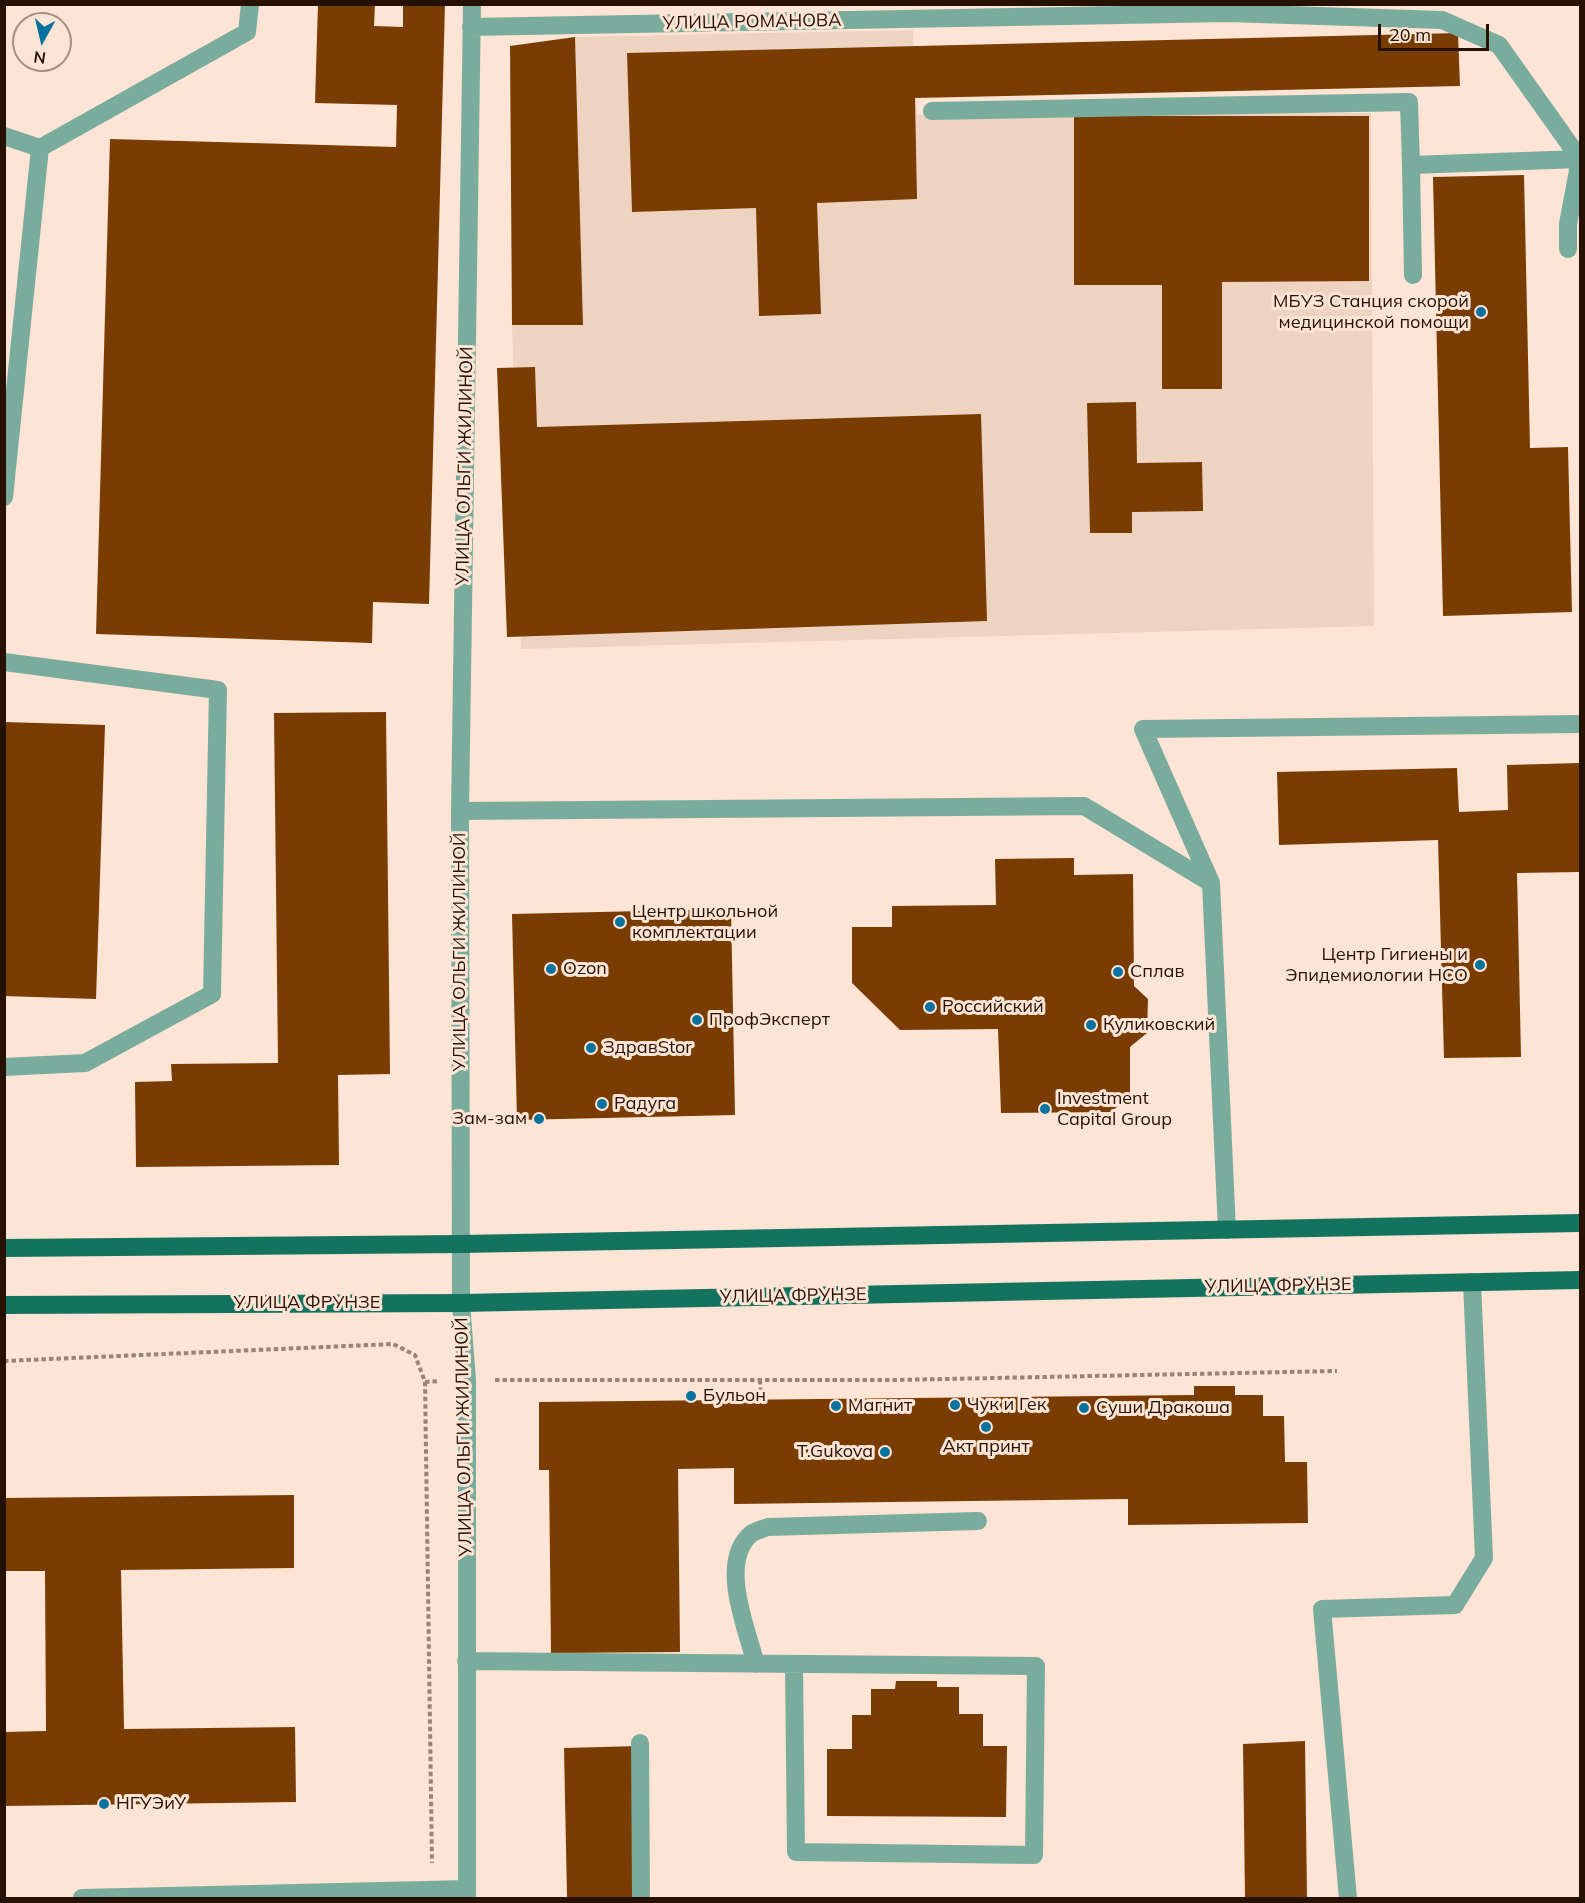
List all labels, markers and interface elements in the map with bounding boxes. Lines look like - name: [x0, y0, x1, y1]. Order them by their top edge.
- street label: УЛИЦА РОМАНОВА: [663, 10, 841, 34]
- north arrow: [12, 12, 72, 72]
- scale bar: [1381, 12, 1492, 50]
- text: 20 m: [1389, 23, 1431, 46]
- text: N: [32, 47, 47, 69]
- place label: МБУЗ Станция скорой медицинской помощи: [1273, 291, 1469, 334]
- marker: МБУЗ Станция скорой медицинской помощи: [1474, 305, 1488, 319]
- street label: УЛИЦА ОЛЬГИ ЖИЛИНОЙ: [452, 346, 478, 586]
- street label: УЛИЦА ОЛЬГИ ЖИЛИНОЙ: [449, 832, 471, 1072]
- place label: Центр школьной комплектации: [632, 901, 778, 944]
- marker: Центр школьной комплектации: [613, 915, 627, 929]
- place label: Центр Гигиены и Эпидемиологии НСО: [1285, 944, 1468, 986]
- place label: Ozon: [563, 958, 607, 980]
- marker: Центр Гигиены и Эпидемиологии НСО: [1473, 958, 1487, 972]
- place label: Сплав: [1130, 961, 1185, 983]
- marker: Ozon: [544, 962, 558, 976]
- marker: Сплав: [1111, 965, 1125, 979]
- place label: Российский: [942, 996, 1044, 1018]
- marker: Российский: [923, 1000, 937, 1014]
- place label: ПрофЭксперт: [709, 1009, 830, 1031]
- marker: ПрофЭксперт: [690, 1013, 704, 1027]
- place label: Куликовский: [1103, 1014, 1215, 1036]
- marker: Куликовский: [1084, 1018, 1098, 1032]
- place label: ЗдравStor: [603, 1037, 692, 1059]
- marker: ЗдравStor: [584, 1041, 598, 1055]
- place label: Investment Capital Group: [1057, 1088, 1172, 1130]
- place label: Радуга: [614, 1093, 676, 1115]
- marker: Радуга: [595, 1097, 609, 1111]
- marker: Investment Capital Group: [1038, 1102, 1052, 1116]
- place label: Зам-зам: [452, 1108, 527, 1130]
- marker: Зам-зам: [532, 1112, 546, 1126]
- street label: УЛИЦА ФРУНЗЕ: [1204, 1274, 1352, 1298]
- street label: УЛИЦА ФРУНЗЕ: [719, 1284, 867, 1308]
- street label: УЛИЦА ФРУНЗЕ: [234, 1292, 380, 1314]
- street label: УЛИЦА ОЛЬГИ ЖИЛИНОЙ: [451, 1317, 477, 1557]
- place label: Бульон: [703, 1385, 766, 1407]
- marker: Бульон: [684, 1389, 698, 1403]
- place label: Чук и Гек: [967, 1394, 1046, 1416]
- place label: Магнит: [848, 1395, 912, 1417]
- place label: Суши Дракоша: [1096, 1397, 1230, 1419]
- marker: Чук и Гек: [948, 1398, 962, 1412]
- marker: Магнит: [829, 1399, 843, 1413]
- marker: Суши Дракоша: [1077, 1401, 1091, 1415]
- marker: Акт принт: [979, 1420, 993, 1434]
- place label: Акт принт: [942, 1436, 1030, 1458]
- place label: T.Gukova: [797, 1441, 873, 1463]
- marker: T.Gukova: [878, 1445, 892, 1459]
- place label: НГУЭиУ: [116, 1793, 186, 1815]
- marker: НГУЭиУ: [97, 1797, 111, 1811]

